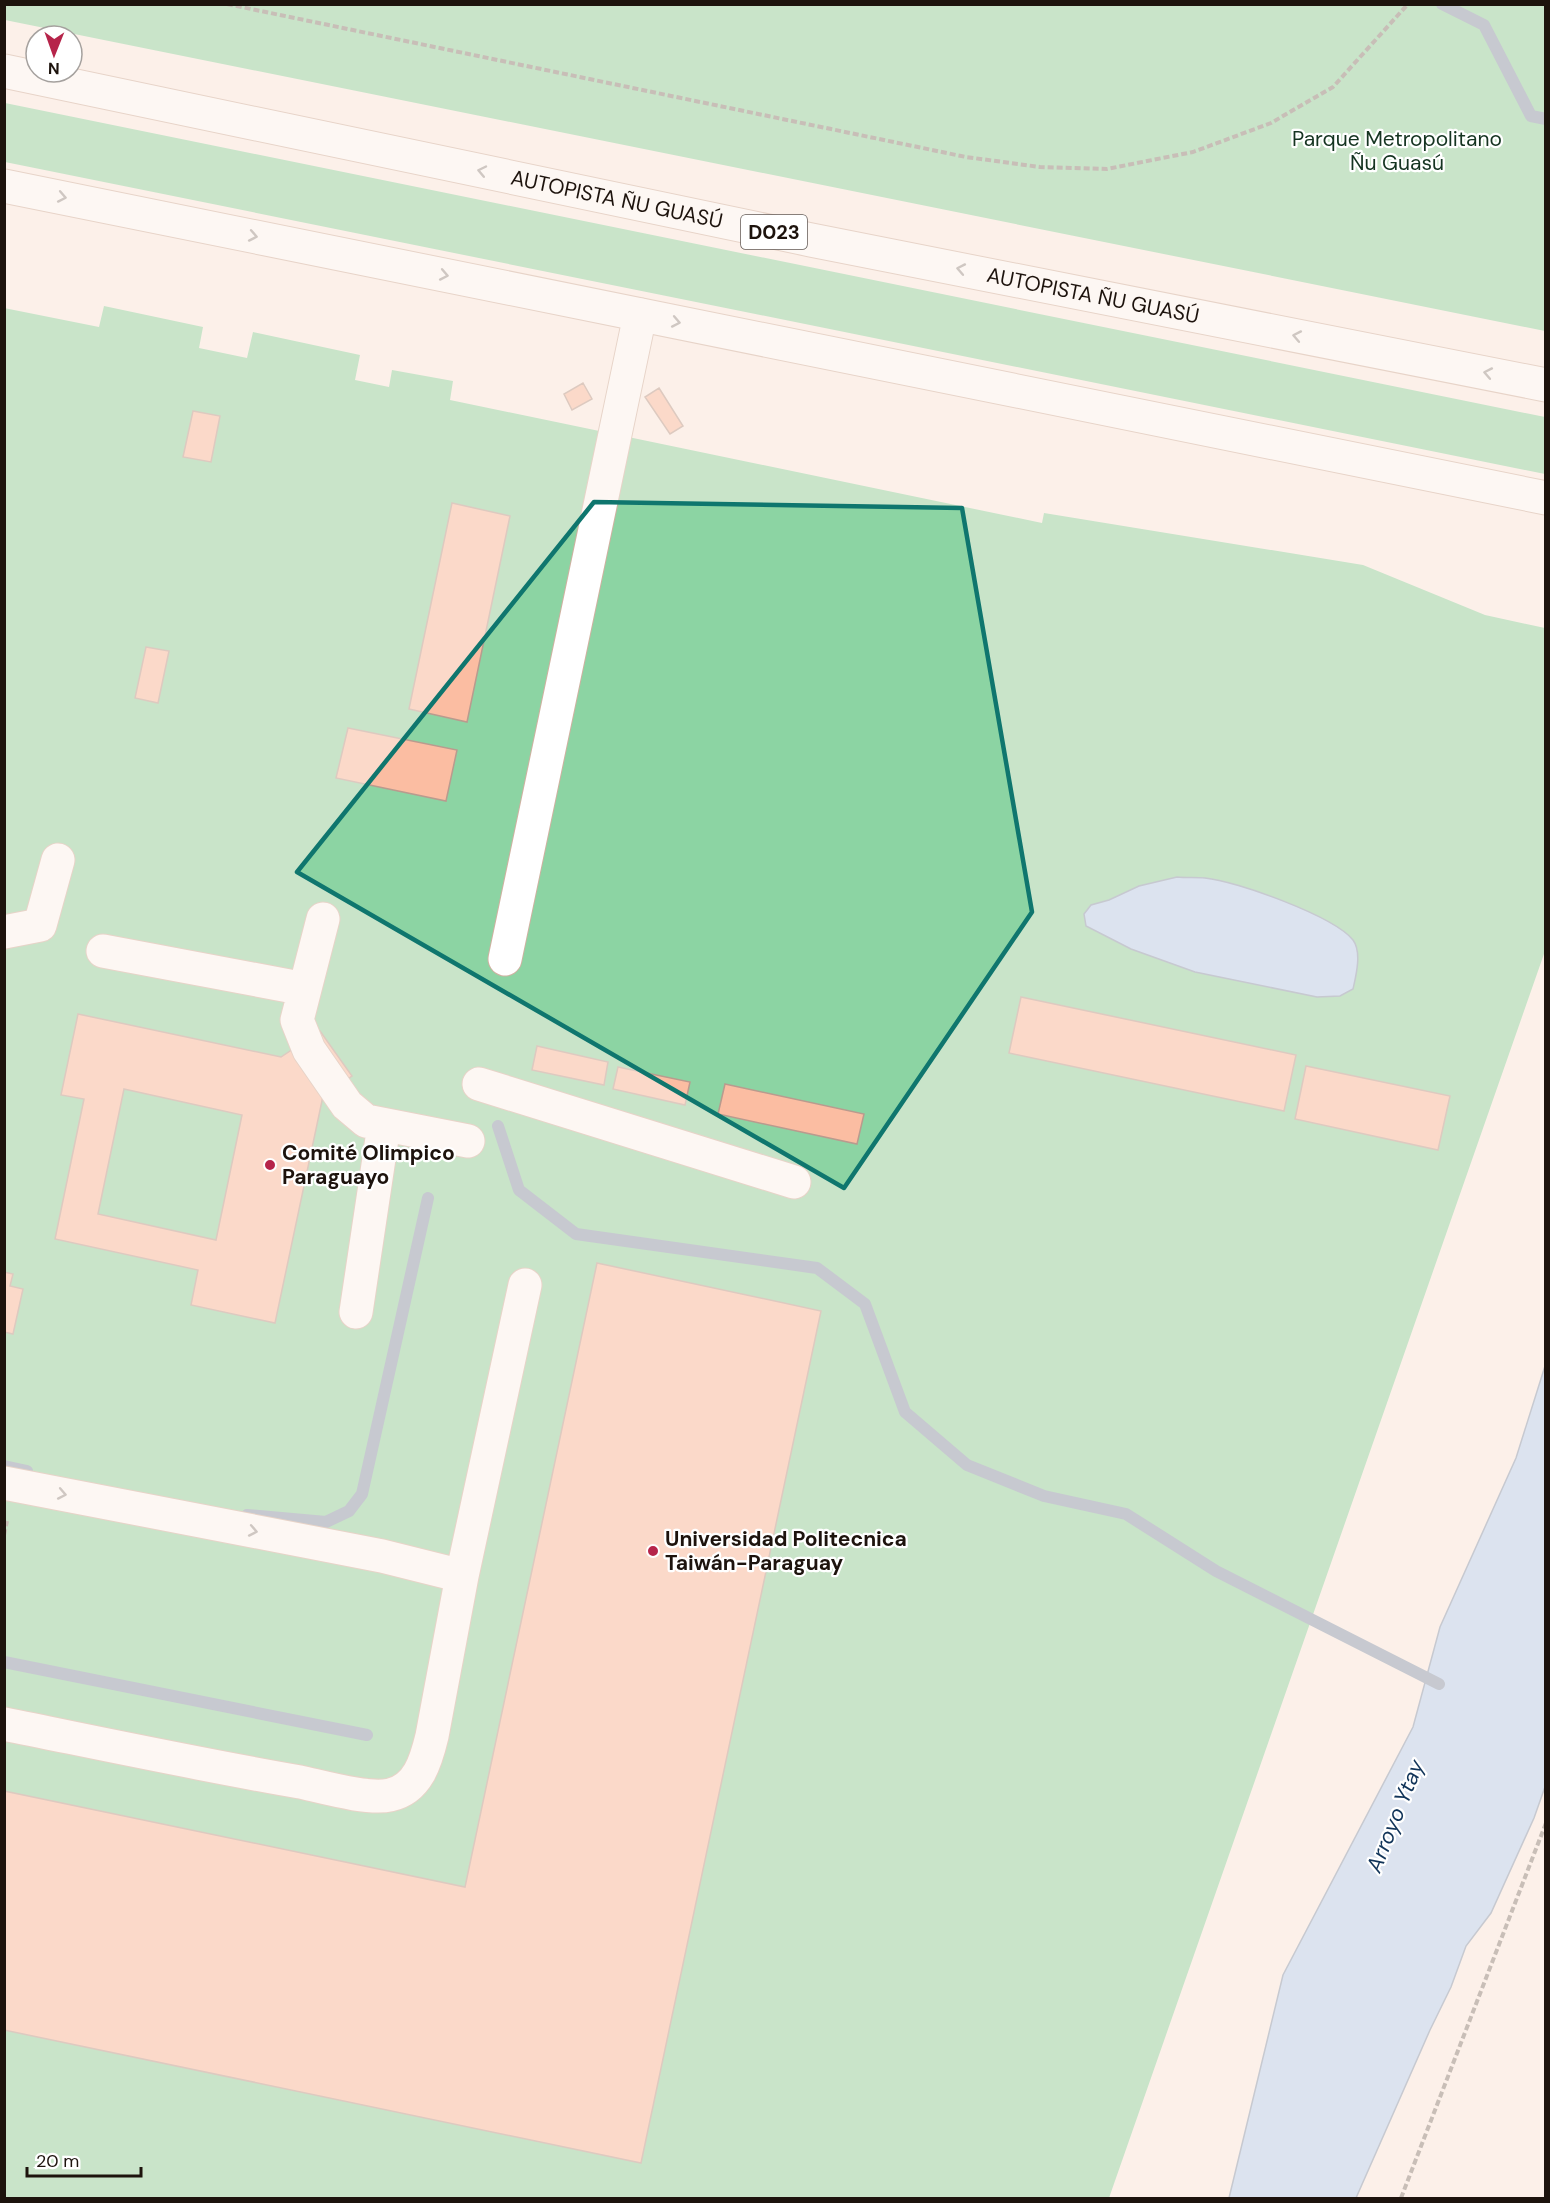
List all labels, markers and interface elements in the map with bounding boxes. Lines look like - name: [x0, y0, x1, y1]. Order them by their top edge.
- north arrow: [24, 24, 84, 84]
- text: N: [48, 58, 60, 79]
- park label: Parque Metropolitano Ñu Guasú: [1292, 125, 1502, 177]
- street label: AUTOPISTA ÑU GUASÚ: [508, 163, 725, 235]
- one-way arrow: [478, 165, 488, 178]
- one-way arrow: [57, 190, 67, 203]
- road number: D023: [741, 215, 807, 249]
- one-way arrow: [248, 229, 258, 242]
- street label: AUTOPISTA ÑU GUASÚ: [984, 261, 1202, 330]
- one-way arrow: [957, 263, 967, 276]
- one-way arrow: [439, 268, 449, 281]
- one-way arrow: [671, 315, 681, 328]
- one-way arrow: [1292, 330, 1302, 343]
- one-way arrow: [1483, 367, 1493, 380]
- place label: Comité Olimpico Paraguayo: [282, 1139, 455, 1191]
- marker: Comité Olimpico Paraguayo: [263, 1158, 277, 1172]
- one-way arrow: [57, 1487, 67, 1500]
- one-way arrow: [248, 1524, 258, 1537]
- place label: Universidad Politecnica Taiwán-Paraguay: [665, 1525, 907, 1577]
- marker: Universidad Politecnica Taiwán-Paraguay: [646, 1544, 660, 1558]
- water label: Arroyo Ytay: [1359, 1755, 1431, 1877]
- scale bar: [27, 2140, 141, 2178]
- text: 20 m: [36, 2149, 79, 2173]

